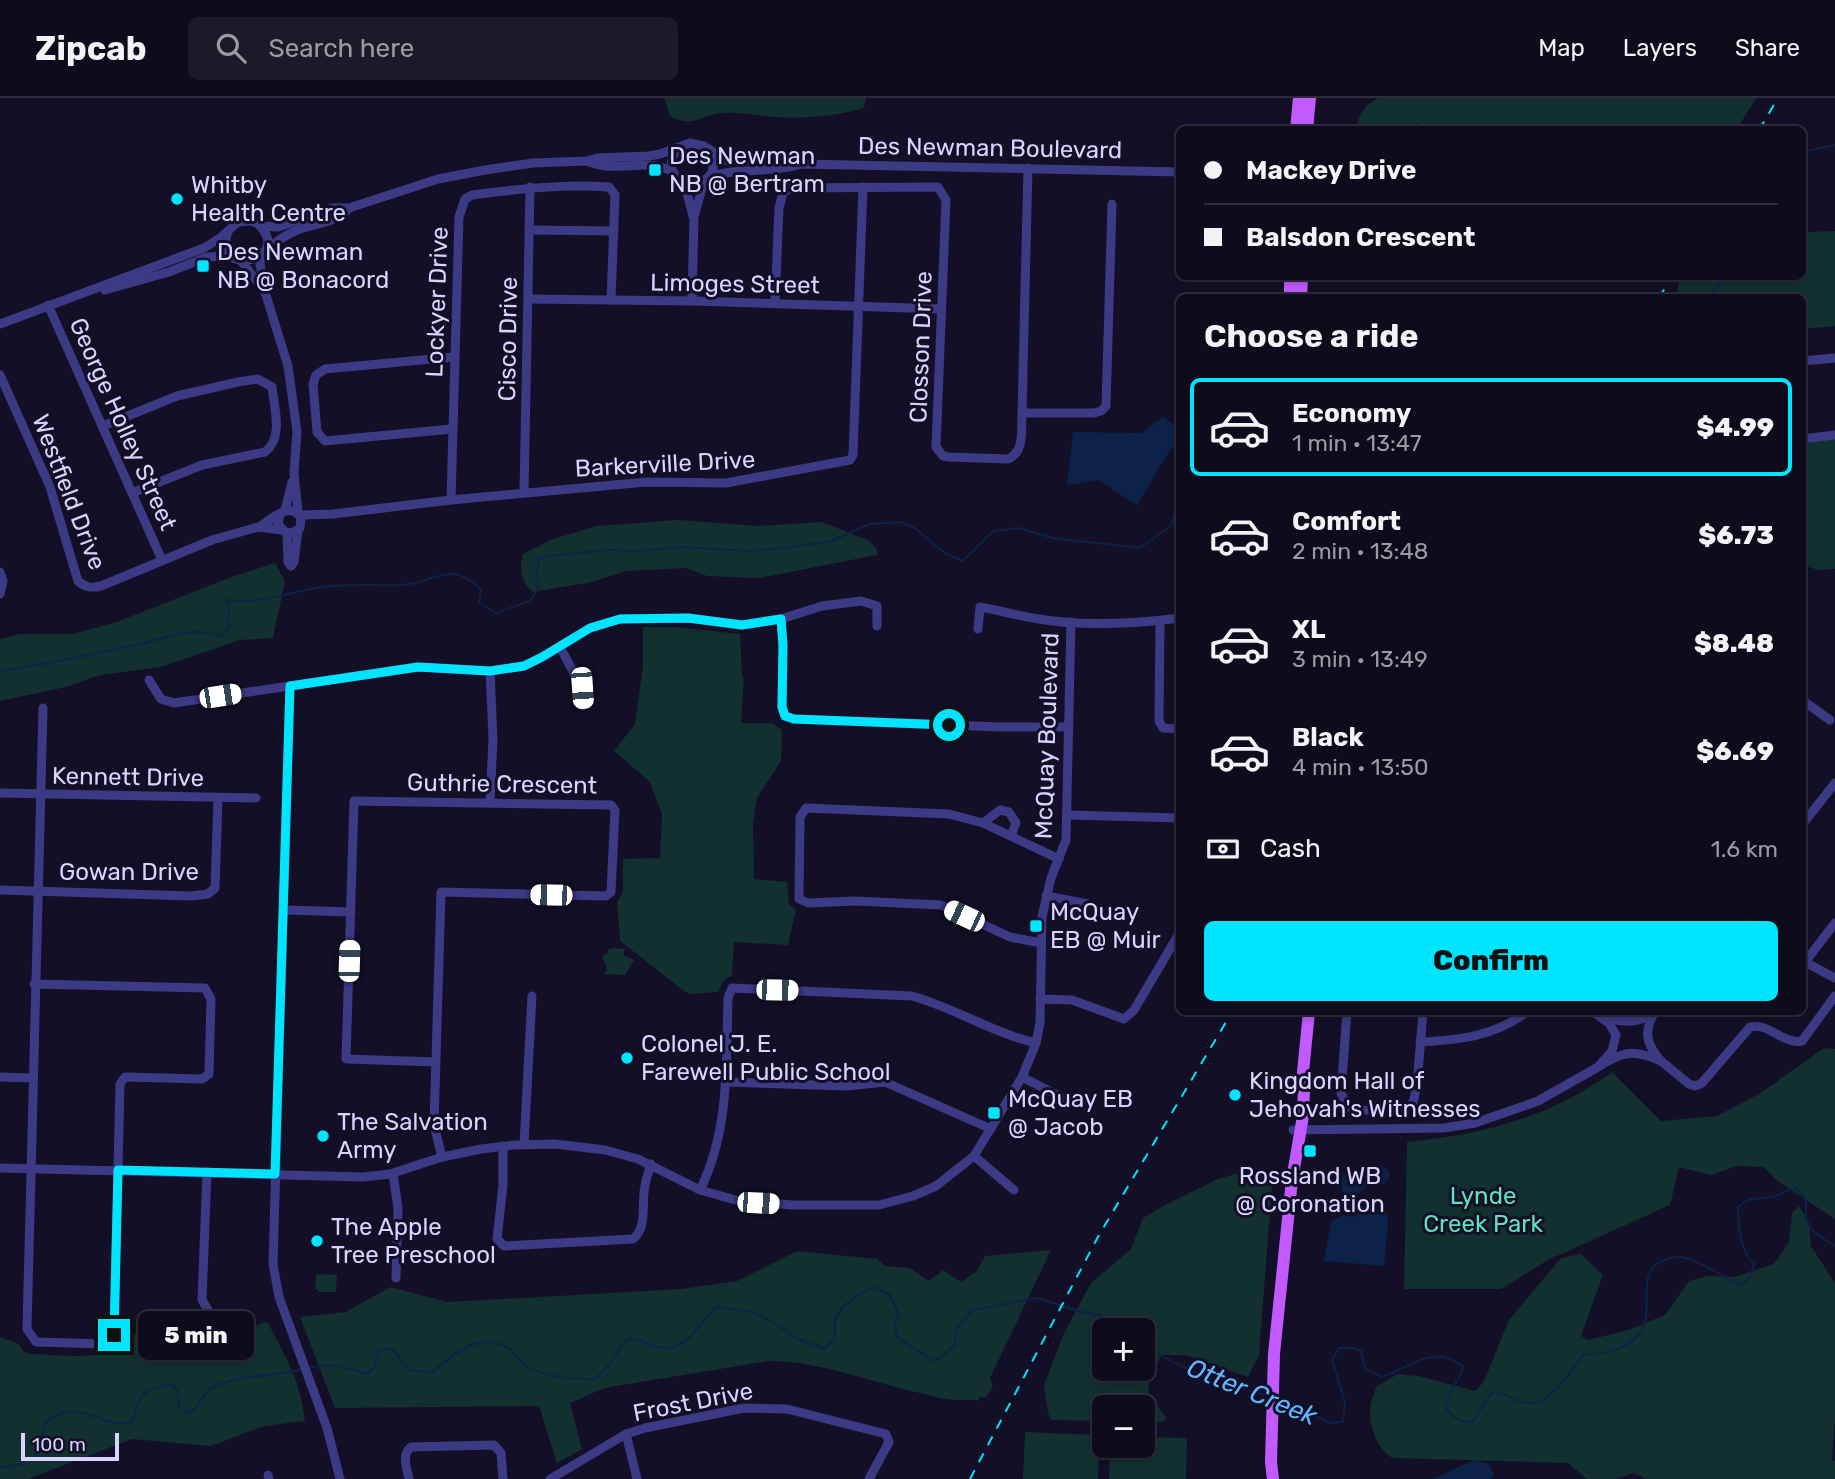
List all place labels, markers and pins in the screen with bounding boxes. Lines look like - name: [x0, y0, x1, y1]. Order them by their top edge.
- place label: Des Newman NB @ Bertram: [669, 142, 825, 198]
- marker: Des Newman NB @ Bertram: [647, 162, 663, 178]
- place label: Whitby Health Centre: [191, 171, 346, 227]
- marker: Whitby Health Centre: [169, 191, 185, 207]
- place label: Des Newman NB @ Bonacord: [217, 238, 389, 294]
- marker: Des Newman NB @ Bonacord: [195, 258, 211, 274]
- place label: McQuay EB @ Muir: [1050, 898, 1161, 954]
- marker: McQuay EB @ Muir: [1028, 918, 1044, 934]
- place label: Colonel J. E. Farewell Public School: [641, 1030, 891, 1086]
- marker: Colonel J. E. Farewell Public School: [619, 1050, 635, 1066]
- place label: Kingdom Hall of Jehovah's Witnesses: [1249, 1067, 1481, 1123]
- place label: McQuay EB @ Jacob: [1008, 1085, 1133, 1141]
- marker: Kingdom Hall of Jehovah's Witnesses: [1227, 1087, 1243, 1103]
- marker: McQuay EB @ Jacob: [986, 1105, 1002, 1121]
- place label: The Salvation Army: [337, 1108, 488, 1164]
- marker: The Salvation Army: [315, 1128, 331, 1144]
- marker: Rossland WB @ Coronation: [1302, 1143, 1318, 1159]
- place label: Rossland WB @ Coronation: [1235, 1162, 1385, 1218]
- place label: The Apple Tree Preschool: [331, 1213, 496, 1269]
- marker: The Apple Tree Preschool: [309, 1233, 325, 1249]

